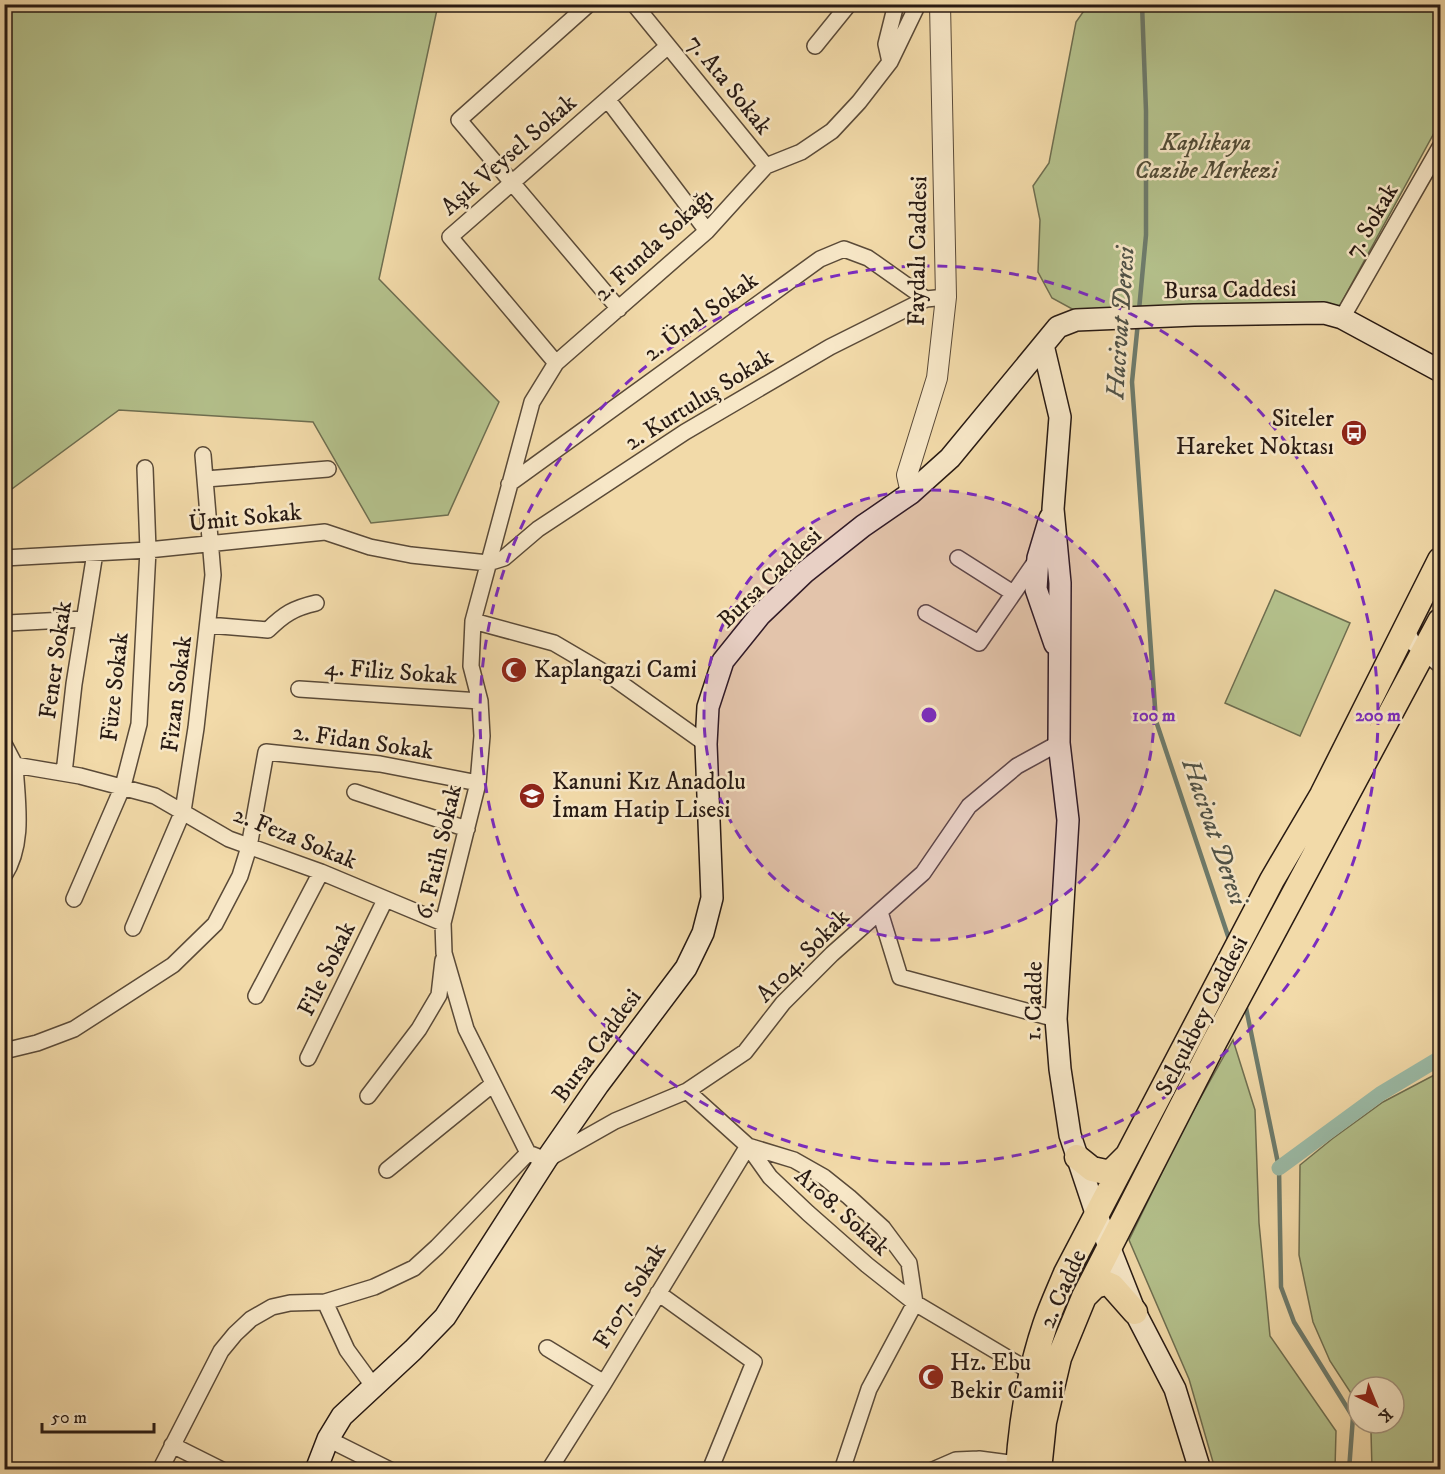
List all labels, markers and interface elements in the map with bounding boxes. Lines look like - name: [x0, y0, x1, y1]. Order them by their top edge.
- street label: 7. Ata Sokak: [680, 29, 778, 141]
- street label: Aşık Veysel Sokak: [435, 88, 583, 222]
- park label: Kaplıkaya Cazibe Merkezi: [1134, 128, 1279, 186]
- street label: Faydalı Caddesi: [902, 176, 934, 326]
- street label: 7. Sokak: [1339, 178, 1405, 264]
- street label: 2. Funda Sokağı: [588, 182, 720, 308]
- water label: Hacivat Deresi: [1099, 243, 1143, 401]
- street label: 2. Ünal Sokak: [638, 265, 764, 369]
- street label: Bursa Caddesi: [1163, 274, 1297, 306]
- street label: 2. Kurtuluş Sokak: [619, 342, 779, 458]
- place label: Siteler Hareket Noktası: [1176, 404, 1334, 462]
- bus stop icon: Siteler Hareket Noktası: [1339, 418, 1369, 448]
- street label: Ümit Sokak: [187, 497, 303, 539]
- street label: Bursa Caddesi: [712, 521, 828, 635]
- street label: Fener Sokak: [33, 599, 79, 721]
- street label: Füze Sokak: [94, 631, 136, 743]
- street label: Fizan Sokak: [155, 634, 199, 754]
- street label: 4. Filiz Sokak: [324, 652, 459, 692]
- mosque icon: Kaplangazi Cami: [499, 655, 529, 685]
- place label: Kaplangazi Cami: [534, 655, 697, 685]
- centre of rings: [919, 705, 939, 725]
- text: 100 m: [1132, 705, 1176, 727]
- text: 200 m: [1355, 705, 1401, 727]
- street label: 2. Fidan Sokak: [291, 717, 435, 767]
- water label: Hacivat Deresi: [1173, 753, 1255, 912]
- place label: Kanuni Kız Anadolu İmam Hatip Lisesi: [552, 767, 746, 825]
- school or university icon: Kanuni Kız Anadolu İmam Hatip Lisesi: [517, 781, 547, 811]
- street label: 6. Fatih Sokak: [409, 782, 469, 922]
- street label: 2. Feza Sokak: [229, 800, 361, 876]
- street label: A104. Sokak: [750, 903, 856, 1009]
- street label: File Sokak: [291, 917, 363, 1021]
- street label: Selçukbey Caddesi: [1149, 931, 1255, 1101]
- street label: 1. Cadde: [1018, 961, 1050, 1041]
- street label: Bursa Caddesi: [546, 983, 648, 1109]
- street label: A108. Sokak: [788, 1161, 896, 1263]
- street label: F107. Sokak: [587, 1238, 673, 1354]
- street label: 2. Cadde: [1032, 1245, 1094, 1333]
- place label: Hz. Ebu Bekir Camii: [950, 1348, 1064, 1406]
- mosque icon: Hz. Ebu Bekir Camii: [916, 1362, 946, 1392]
- north arrow: [1346, 1375, 1406, 1435]
- scale bar: [42, 1396, 154, 1434]
- text: K: [1374, 1404, 1396, 1427]
- text: 50 m: [51, 1407, 87, 1429]

